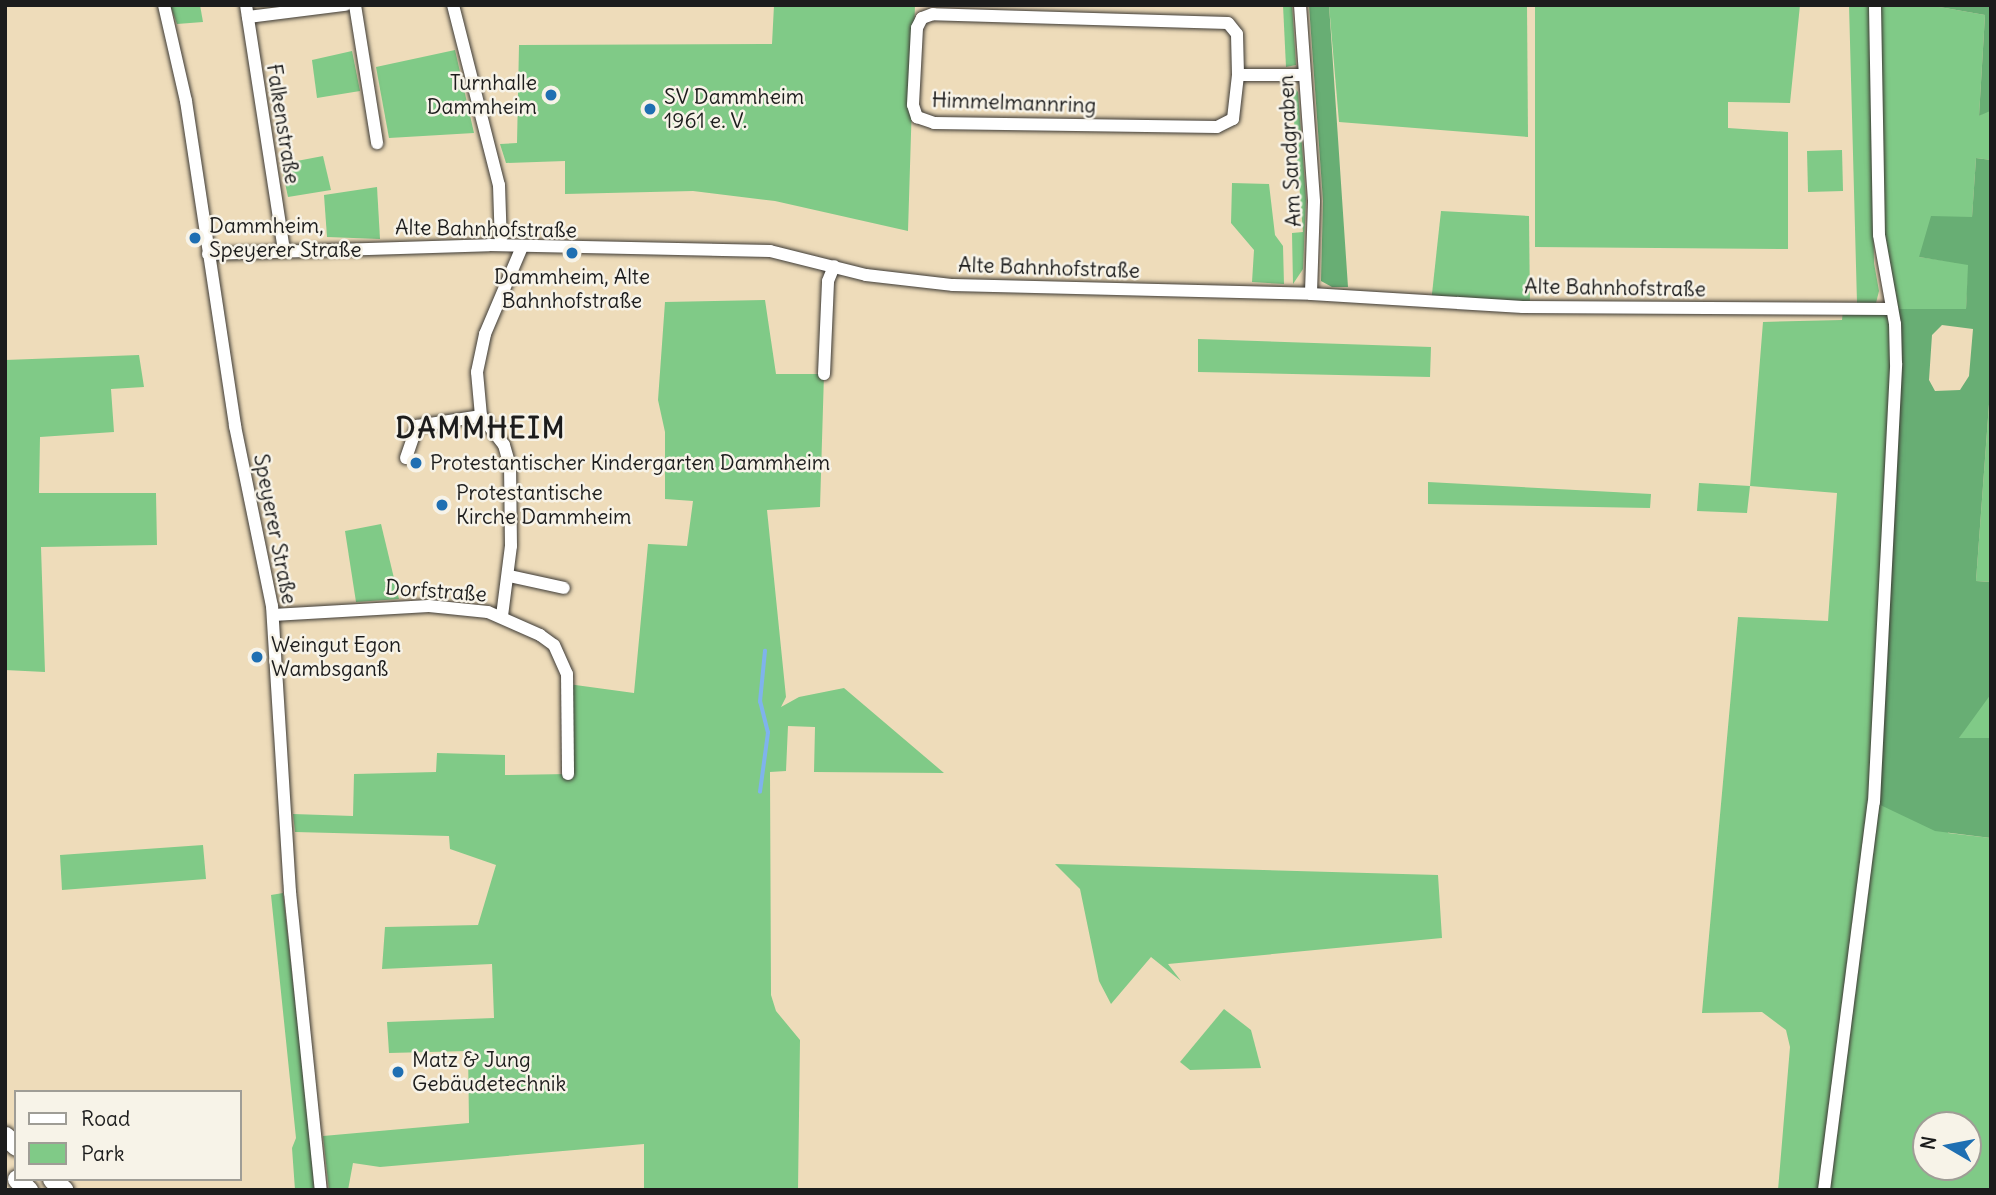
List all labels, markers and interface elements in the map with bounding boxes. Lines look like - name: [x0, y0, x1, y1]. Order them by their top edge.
- street label: Falkenstraße: [261, 62, 305, 186]
- place label: Turnhalle Dammheim: [427, 70, 537, 120]
- street label: Am Sandgraben: [1273, 74, 1307, 228]
- place label: SV Dammheim 1961 e. V.: [664, 84, 804, 134]
- marker: Turnhalle Dammheim: [543, 87, 559, 103]
- street label: Himmelmannring: [931, 88, 1097, 118]
- marker: SV Dammheim 1961 e. V.: [642, 101, 658, 117]
- place label: Dammheim, Speyerer Straße: [209, 213, 362, 263]
- street label: Alte Bahnhofstraße: [395, 215, 577, 243]
- marker: Dammheim, Speyerer Straße: [187, 230, 203, 246]
- marker: Dammheim, Alte Bahnhofstraße: [564, 245, 580, 261]
- street label: Alte Bahnhofstraße: [958, 252, 1140, 284]
- place label: Dammheim, Alte Bahnhofstraße: [494, 264, 650, 314]
- street label: Alte Bahnhofstraße: [1524, 274, 1706, 302]
- district label: DAMMHEIM: [397, 411, 565, 445]
- place label: Protestantischer Kindergarten Dammheim: [430, 450, 830, 476]
- street label: Speyerer Straße: [248, 452, 302, 606]
- marker: Protestantischer Kindergarten Dammheim: [408, 455, 424, 471]
- place label: Protestantische Kirche Dammheim: [456, 480, 631, 530]
- marker: Protestantische Kirche Dammheim: [434, 497, 450, 513]
- street label: Dorfstraße: [384, 575, 488, 607]
- place label: Weingut Egon Wambsganß: [271, 632, 401, 682]
- marker: Weingut Egon Wambsganß: [249, 649, 265, 665]
- place label: Matz & Jung Gebäudetechnik: [412, 1047, 566, 1097]
- marker: Matz & Jung Gebäudetechnik: [390, 1064, 406, 1080]
- legend: [14, 1090, 242, 1181]
- text: Road: [81, 1105, 130, 1132]
- north arrow: [1912, 1111, 1982, 1181]
- text: N: [1915, 1134, 1941, 1151]
- text: Park: [81, 1140, 124, 1167]

